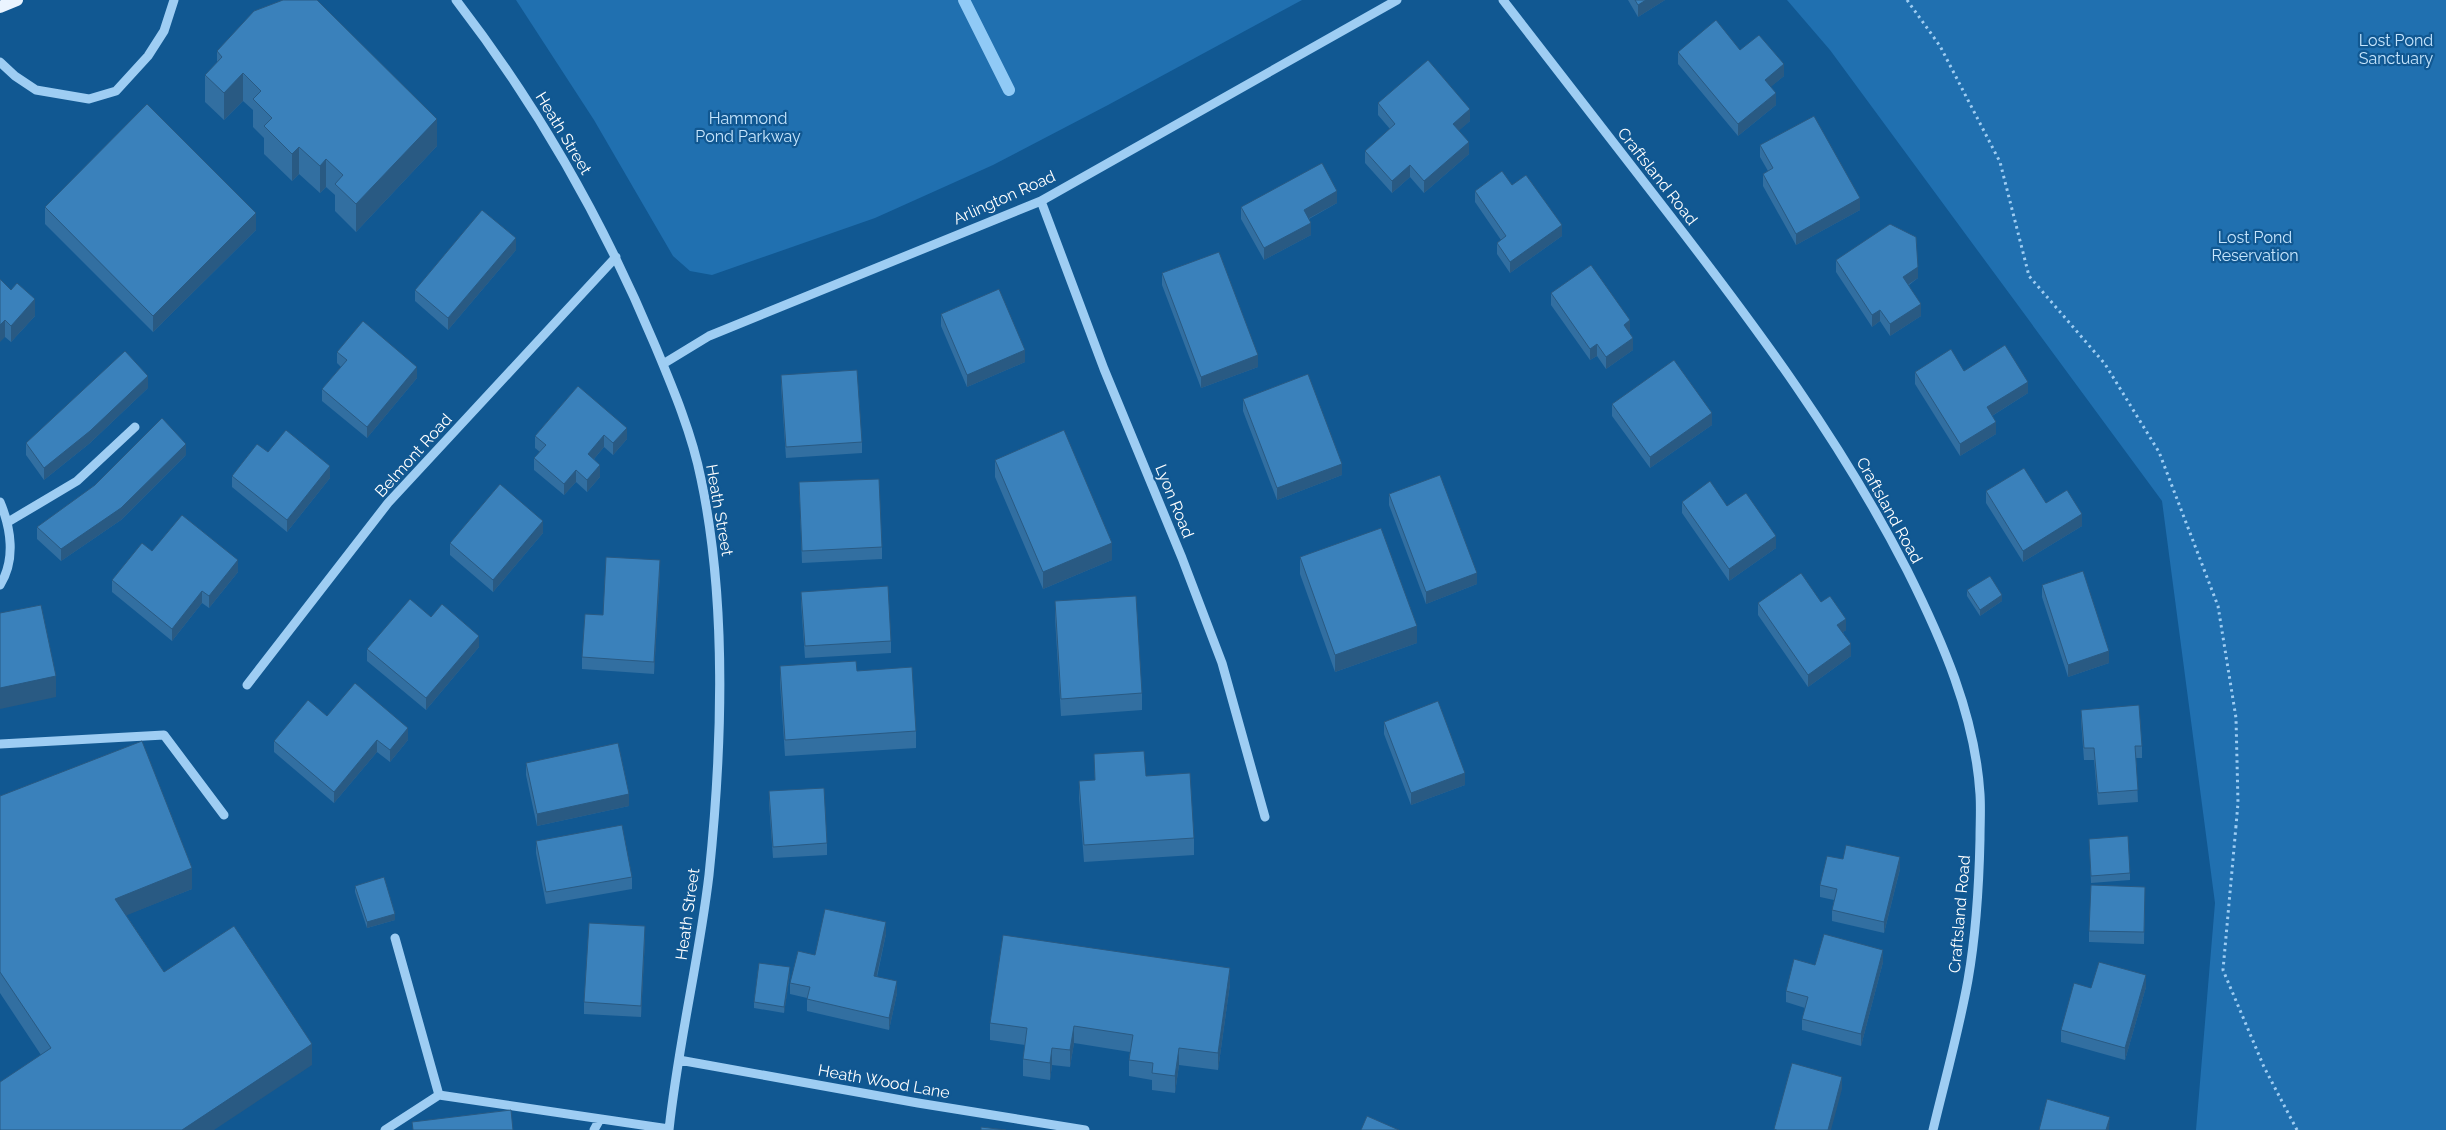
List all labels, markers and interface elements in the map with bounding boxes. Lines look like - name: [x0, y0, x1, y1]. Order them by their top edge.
- park label: Lost Pond Sanctuary: [2359, 31, 2434, 68]
- street label: Heath Street: [532, 89, 596, 178]
- park label: Hammond Pond Parkway: [695, 109, 801, 146]
- street label: Craftsland Road: [1614, 124, 1702, 229]
- street label: Arlington Road: [950, 166, 1058, 229]
- park label: Lost Pond Reservation: [2212, 228, 2299, 265]
- street label: Belmont Road: [371, 410, 456, 501]
- street label: Craftsland Road: [1853, 454, 1927, 567]
- street label: Lyon Road: [1151, 462, 1198, 541]
- street label: Heath Street: [702, 463, 737, 558]
- street label: Craftsland Road: [1945, 854, 1974, 974]
- street label: Heath Street: [672, 866, 703, 961]
- street label: Heath Wood Lane: [817, 1061, 951, 1102]

